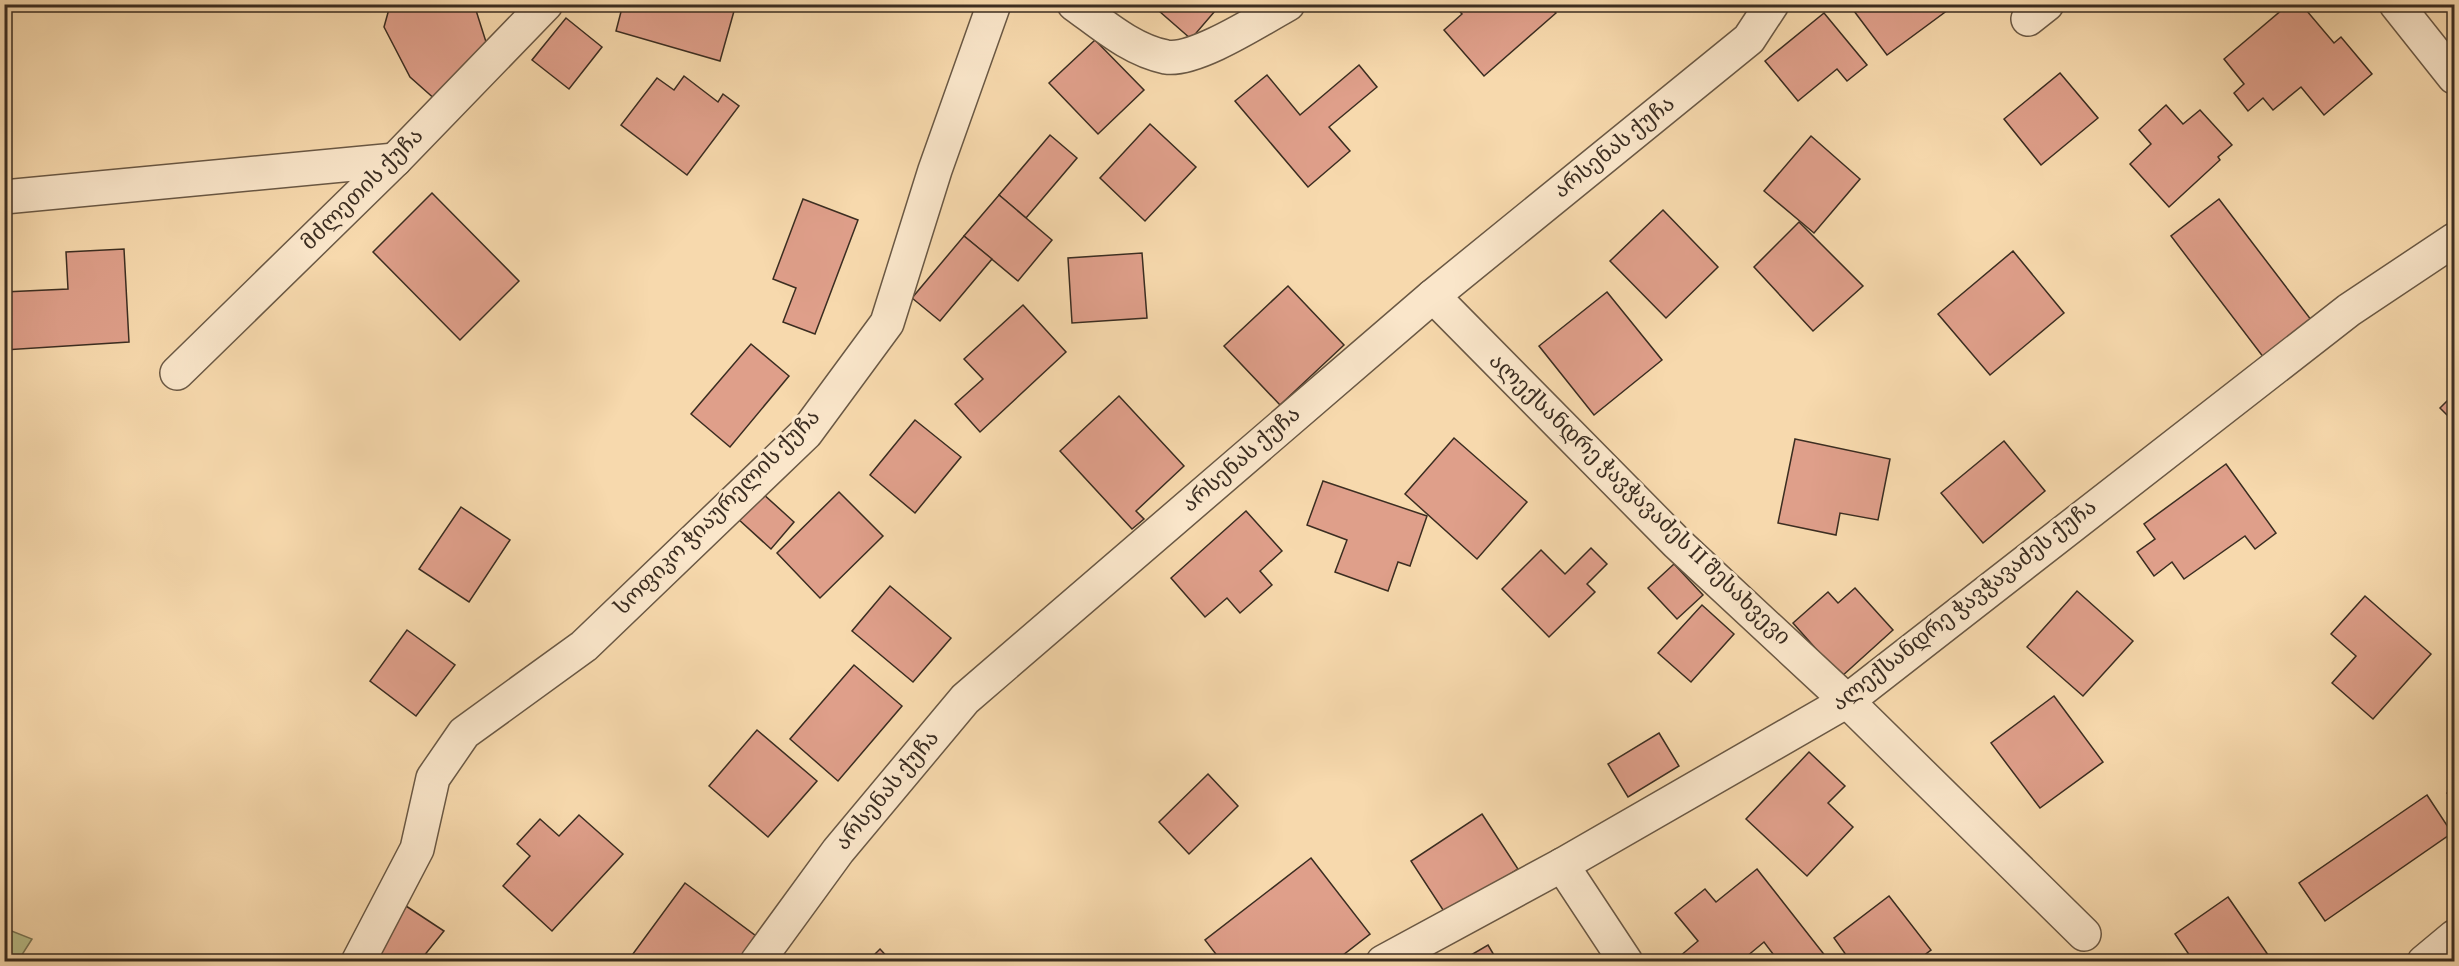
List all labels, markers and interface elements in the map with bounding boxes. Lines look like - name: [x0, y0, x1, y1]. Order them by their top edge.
- street label: არსენას ქუჩა: [1548, 89, 1682, 207]
- street label: მძლეთის ქუჩა: [295, 122, 431, 258]
- street label: ალექსანდრე ჭავჭავაძეს II შესახვევი: [1481, 347, 1797, 653]
- street label: არსენას ქუჩა: [1176, 400, 1308, 520]
- street label: სოფიკო ჭიაურელის ქუჩა: [608, 403, 828, 623]
- street label: ალექსანდრე ჭავჭავაძეს ქუჩა: [1826, 493, 2104, 719]
- street label: არსენას ქუჩა: [829, 724, 947, 858]

